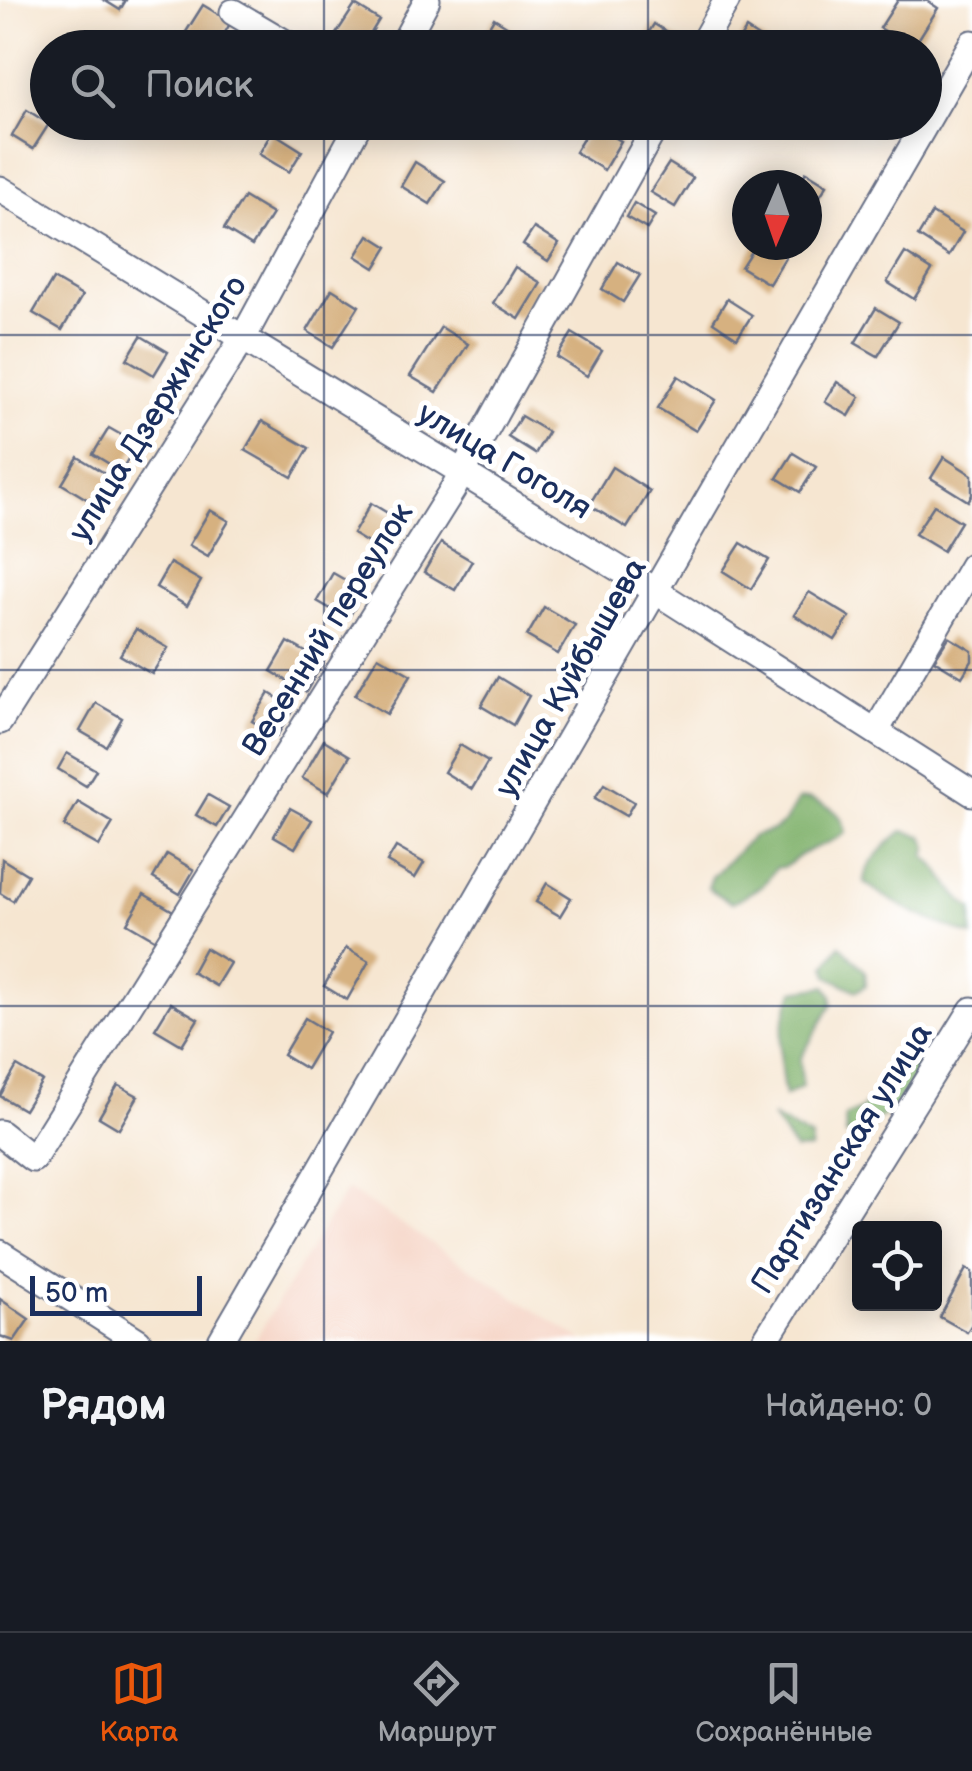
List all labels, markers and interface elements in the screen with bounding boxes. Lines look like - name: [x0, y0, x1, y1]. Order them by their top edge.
- search box: [30, 30, 942, 140]
- icon: search: [65, 58, 120, 113]
- text: Поиск: [145, 63, 253, 108]
- north arrow: [732, 170, 822, 260]
- street label: улица Дзержинского: [61, 269, 256, 549]
- street label: улица Гоголя: [410, 394, 598, 528]
- street label: Весенний переулок: [234, 496, 422, 764]
- street label: улица Куйбышева: [487, 551, 656, 804]
- street label: Партизанская улица: [743, 1016, 941, 1301]
- map controls: [852, 1221, 942, 1311]
- button: locate: [852, 1221, 942, 1311]
- scale bar: [30, 1271, 202, 1316]
- text: 50 m: [45, 1277, 108, 1310]
- text: Рядом: [40, 1381, 167, 1432]
- text: Найдено: 0: [765, 1387, 932, 1426]
- tab: Карта: [100, 1656, 178, 1749]
- tab: Маршрут: [377, 1656, 496, 1749]
- tab: Сохранённые: [696, 1656, 872, 1749]

